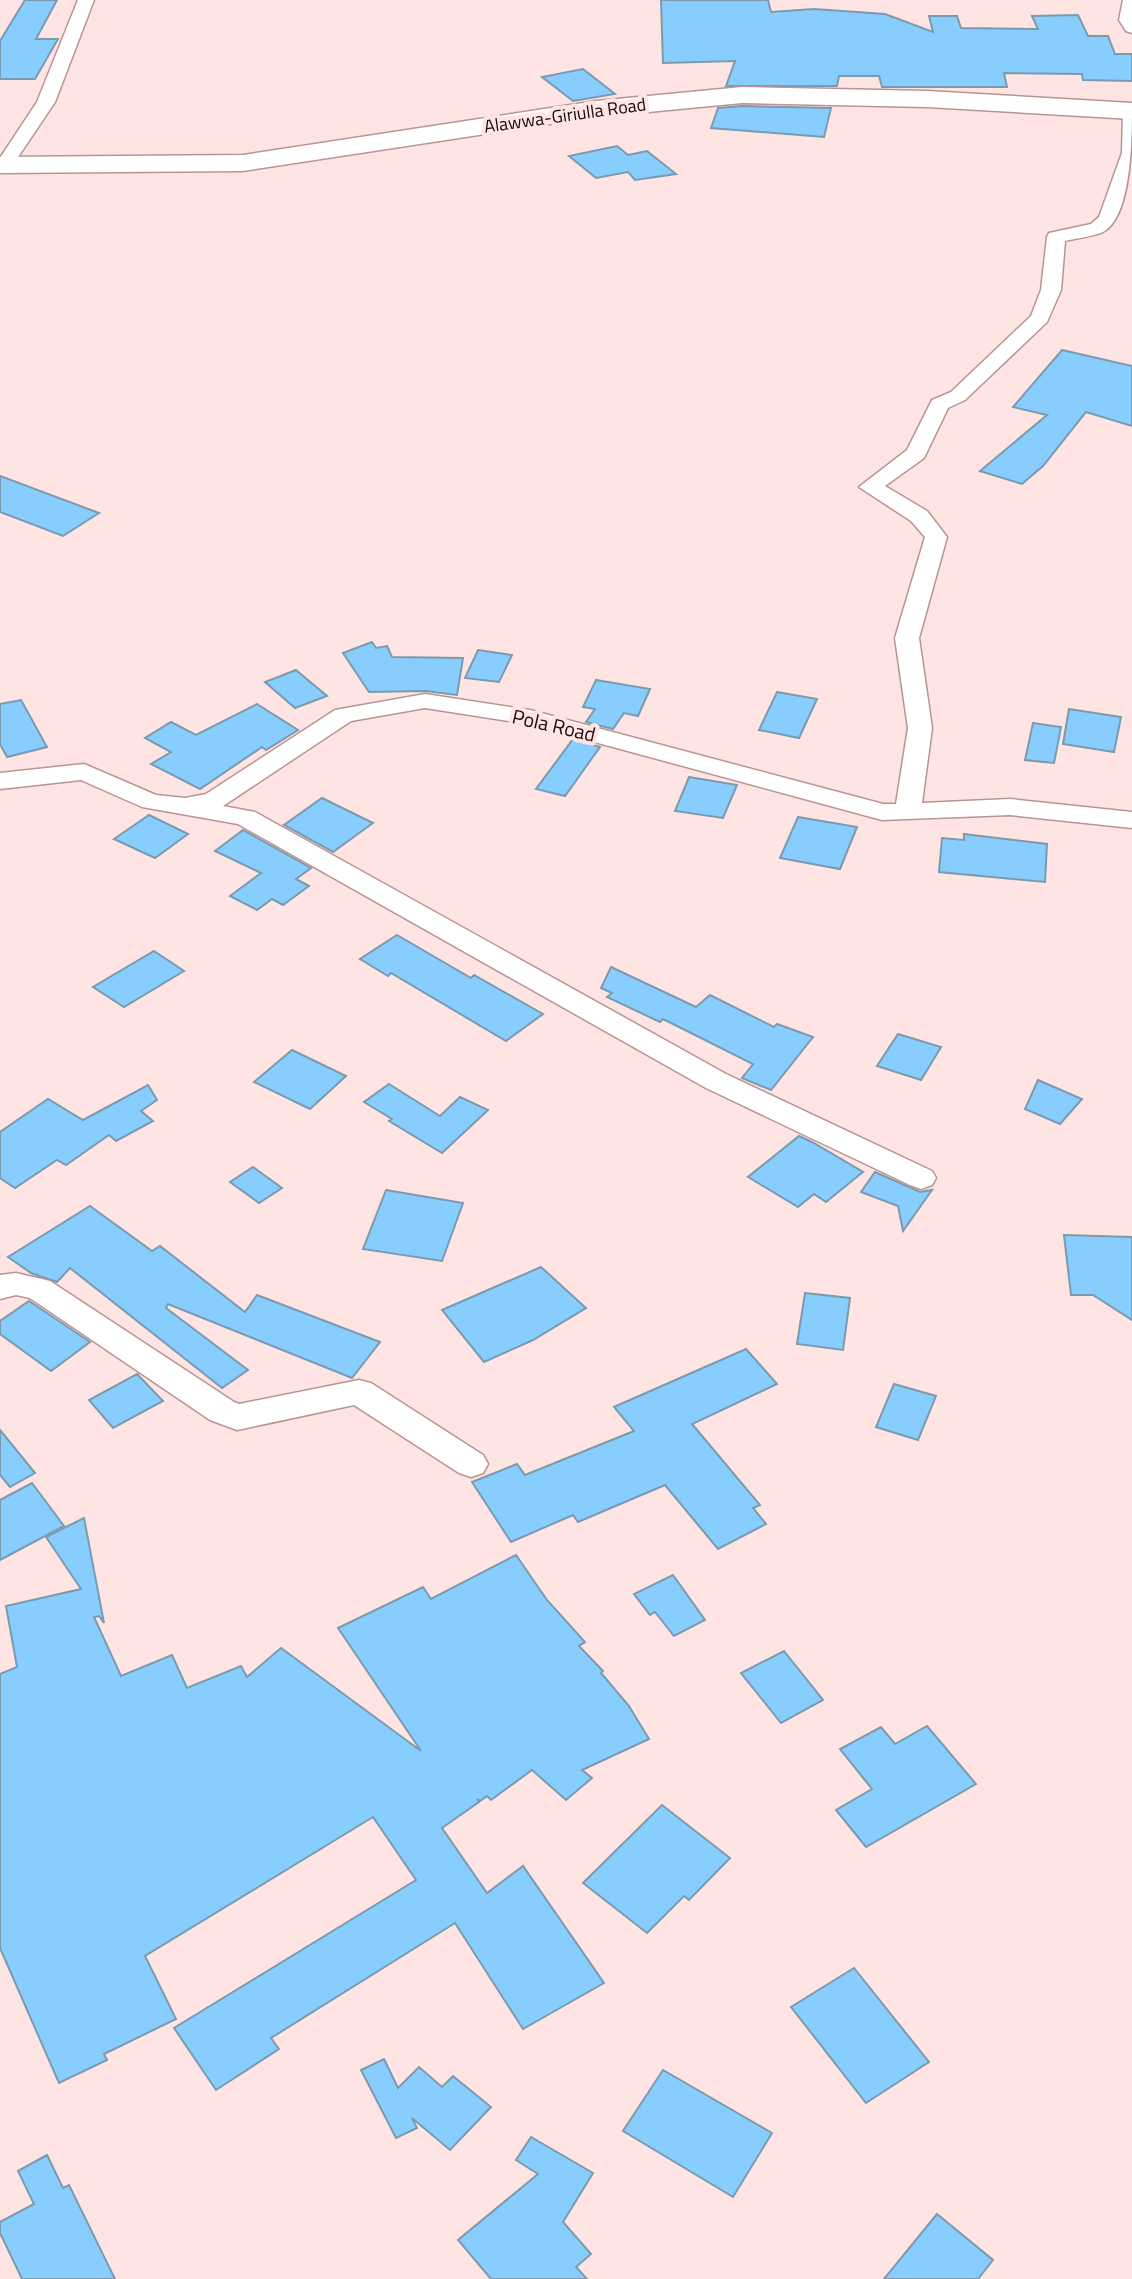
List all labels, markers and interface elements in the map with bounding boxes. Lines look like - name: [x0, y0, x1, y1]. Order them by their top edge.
- street label: Alawwa-Giriulla Road: [482, 90, 648, 140]
- street label: Pola Road: [509, 700, 599, 750]

